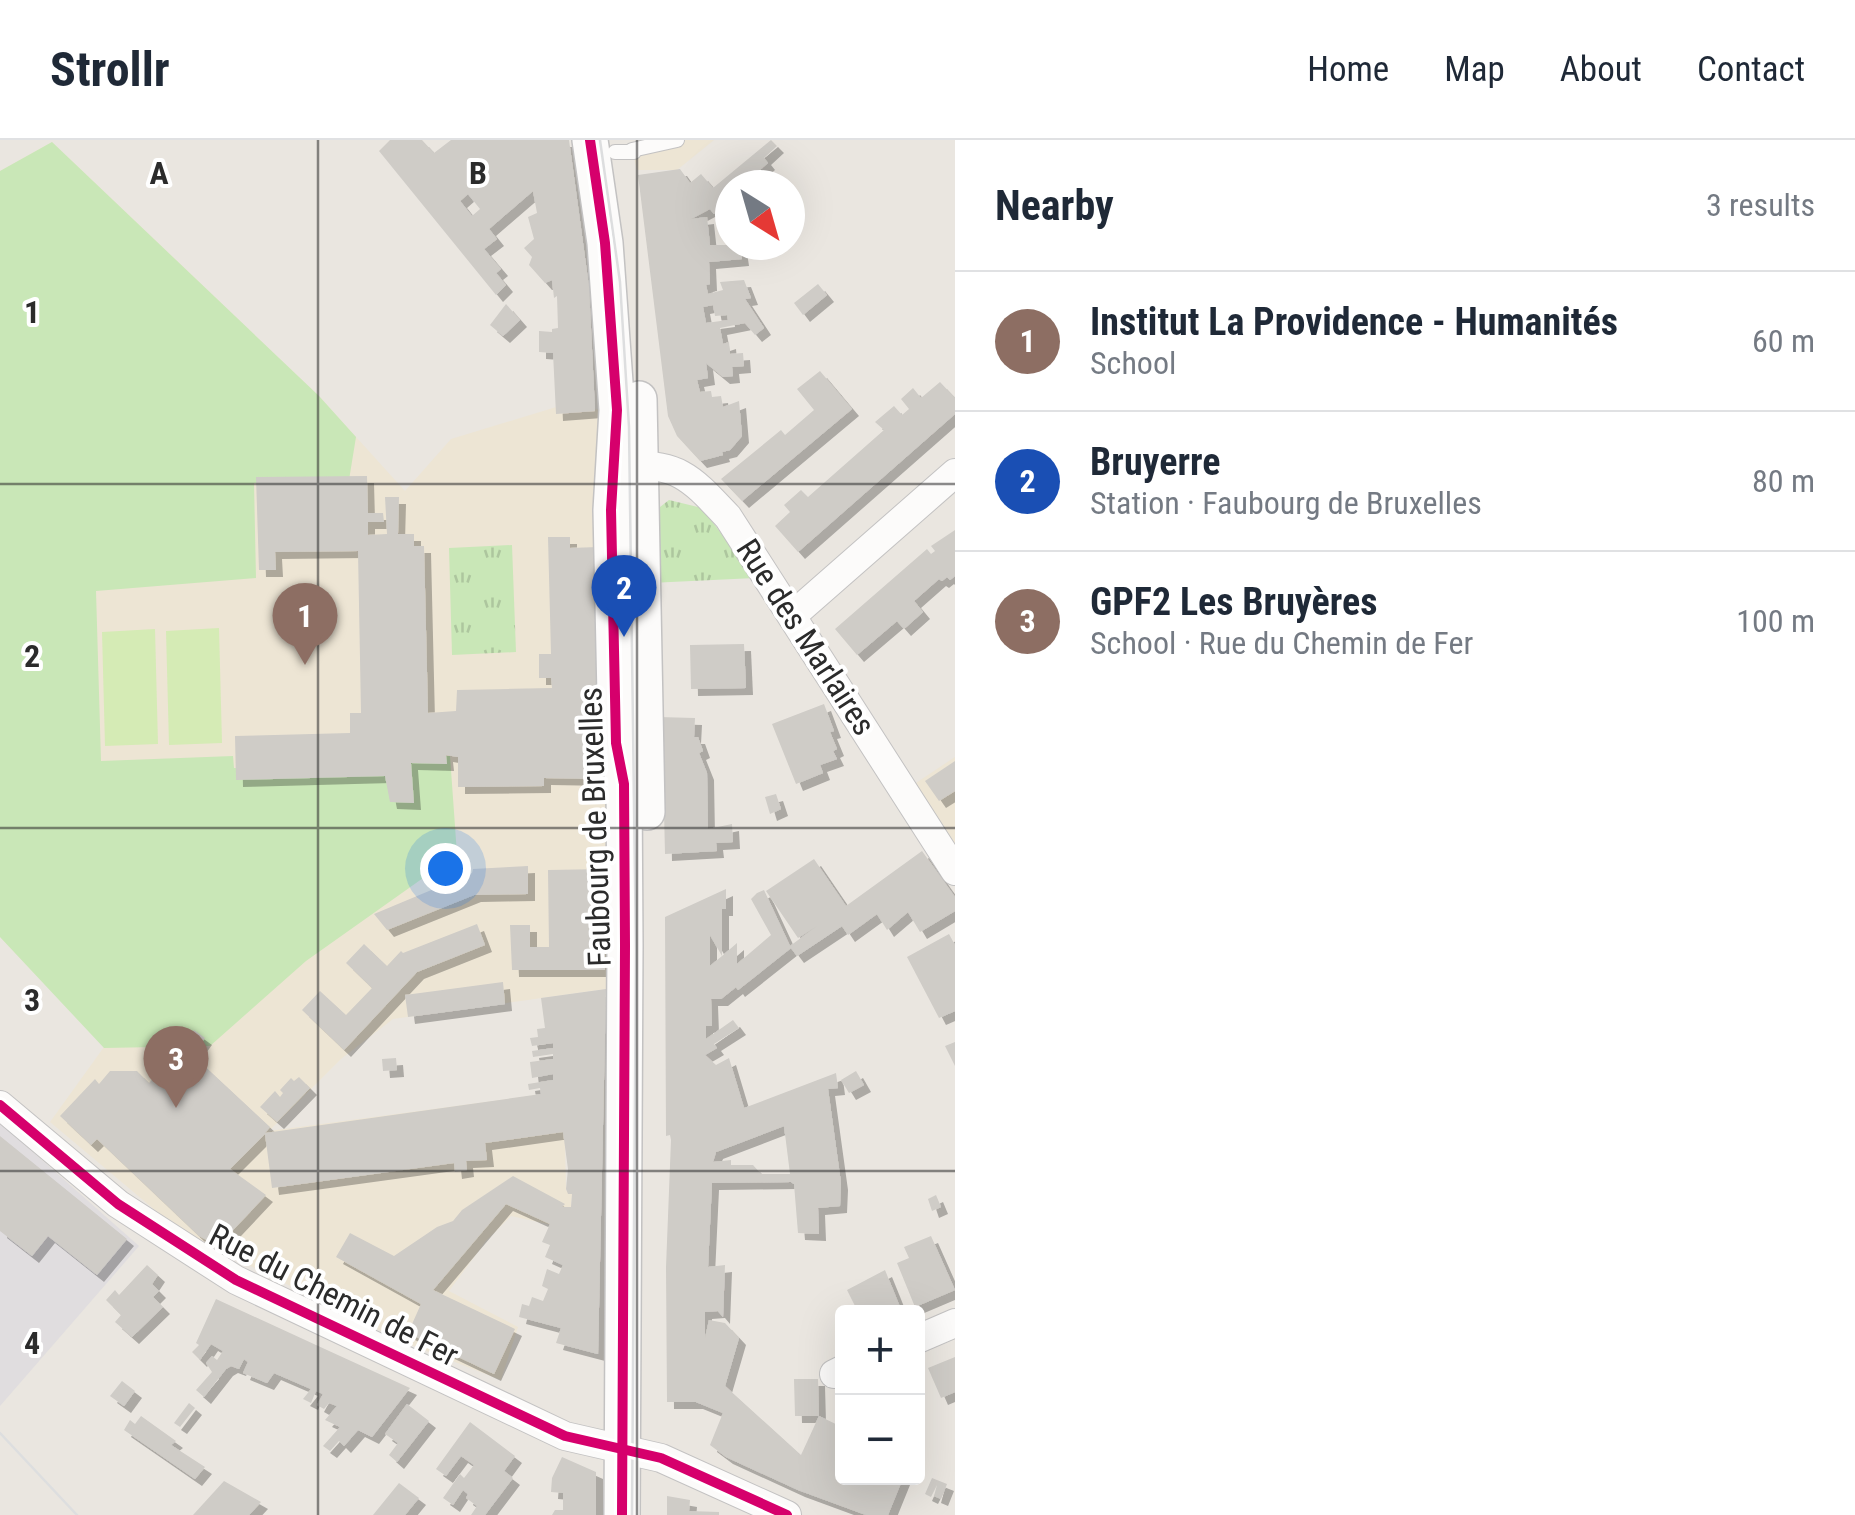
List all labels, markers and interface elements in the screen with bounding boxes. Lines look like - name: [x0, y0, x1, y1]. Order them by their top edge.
- text: Strollr: [50, 41, 170, 98]
- text: Home: [1307, 49, 1389, 90]
- text: Map: [1444, 49, 1505, 90]
- text: About: [1560, 49, 1642, 90]
- text: Contact: [1697, 49, 1805, 90]
- text: A: [149, 154, 169, 192]
- text: B: [469, 154, 487, 192]
- north arrow: [715, 170, 805, 260]
- text: Nearby: [995, 181, 1114, 230]
- text: 3 results: [1706, 186, 1815, 224]
- text: 1: [24, 293, 40, 331]
- text: Institut La Providence - Humanités: [1090, 300, 1618, 344]
- text: 1: [1019, 322, 1036, 360]
- text: 60 m: [1752, 322, 1815, 360]
- text: School: [1090, 344, 1176, 382]
- text: Bruyerre: [1090, 440, 1220, 484]
- text: 2: [1019, 462, 1036, 500]
- text: 80 m: [1752, 462, 1815, 500]
- text: Station · Faubourg de Bruxelles: [1090, 484, 1482, 522]
- street label: Rue des Marlaires: [729, 532, 883, 742]
- pin: 2: [592, 554, 656, 637]
- text: GPF2 Les Bruyères: [1090, 580, 1377, 624]
- pin: 1: [272, 582, 338, 665]
- text: 3: [1019, 602, 1036, 640]
- text: 100 m: [1736, 602, 1815, 640]
- text: School · Rue du Chemin de Fer: [1090, 624, 1473, 662]
- text: 2: [24, 637, 40, 675]
- street label: Faubourg de Bruxelles: [571, 687, 619, 967]
- your location: [420, 843, 471, 894]
- text: 3: [24, 981, 40, 1019]
- pin: 3: [144, 1026, 208, 1108]
- street label: Rue du Chemin de Fer: [203, 1216, 465, 1374]
- map controls: [835, 1305, 925, 1485]
- button: +: [835, 1305, 925, 1395]
- text: 4: [24, 1324, 40, 1362]
- button: −: [835, 1395, 925, 1485]

